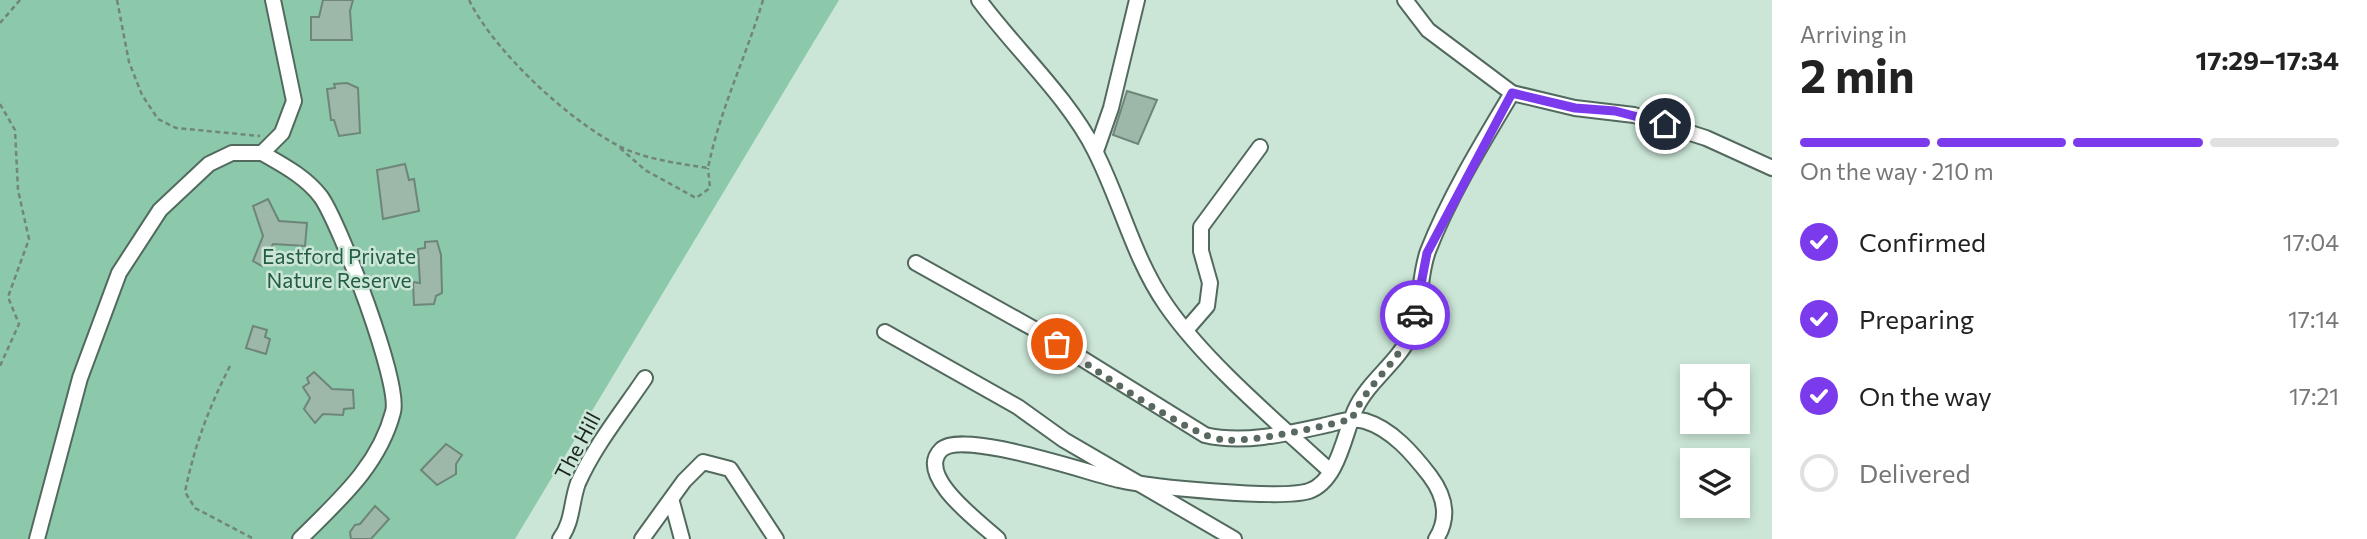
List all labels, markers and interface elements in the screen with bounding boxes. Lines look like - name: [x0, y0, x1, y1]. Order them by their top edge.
- text: Arriving in: [1800, 20, 1907, 48]
- text: 17:29–17:34: [2195, 44, 2339, 75]
- text: 2 min: [1800, 46, 1915, 102]
- pin: [1635, 94, 1695, 154]
- icon: home: [1646, 105, 1684, 143]
- text: On the way · 210 m: [1800, 157, 1994, 185]
- icon: check: [1800, 223, 1838, 261]
- text: Confirmed: [1859, 226, 1986, 257]
- text: 17:04: [2283, 228, 2339, 256]
- park label: Eastford Private Nature Reserve: [262, 243, 416, 292]
- courier: [1380, 280, 1450, 350]
- icon: car: [1396, 296, 1434, 334]
- icon: check: [1800, 300, 1838, 338]
- text: Preparing: [1859, 303, 1974, 334]
- text: 17:14: [2288, 305, 2339, 333]
- pin: [1027, 314, 1087, 374]
- icon: bag: [1038, 325, 1076, 363]
- map controls: [1680, 364, 1750, 518]
- button: locate: [1680, 364, 1750, 434]
- icon: check: [1800, 377, 1838, 415]
- text: On the way: [1859, 380, 1992, 411]
- text: 17:21: [2289, 382, 2339, 410]
- street label: The Hill: [549, 407, 605, 483]
- button: layers: [1680, 448, 1750, 518]
- text: Delivered: [1859, 457, 1970, 488]

